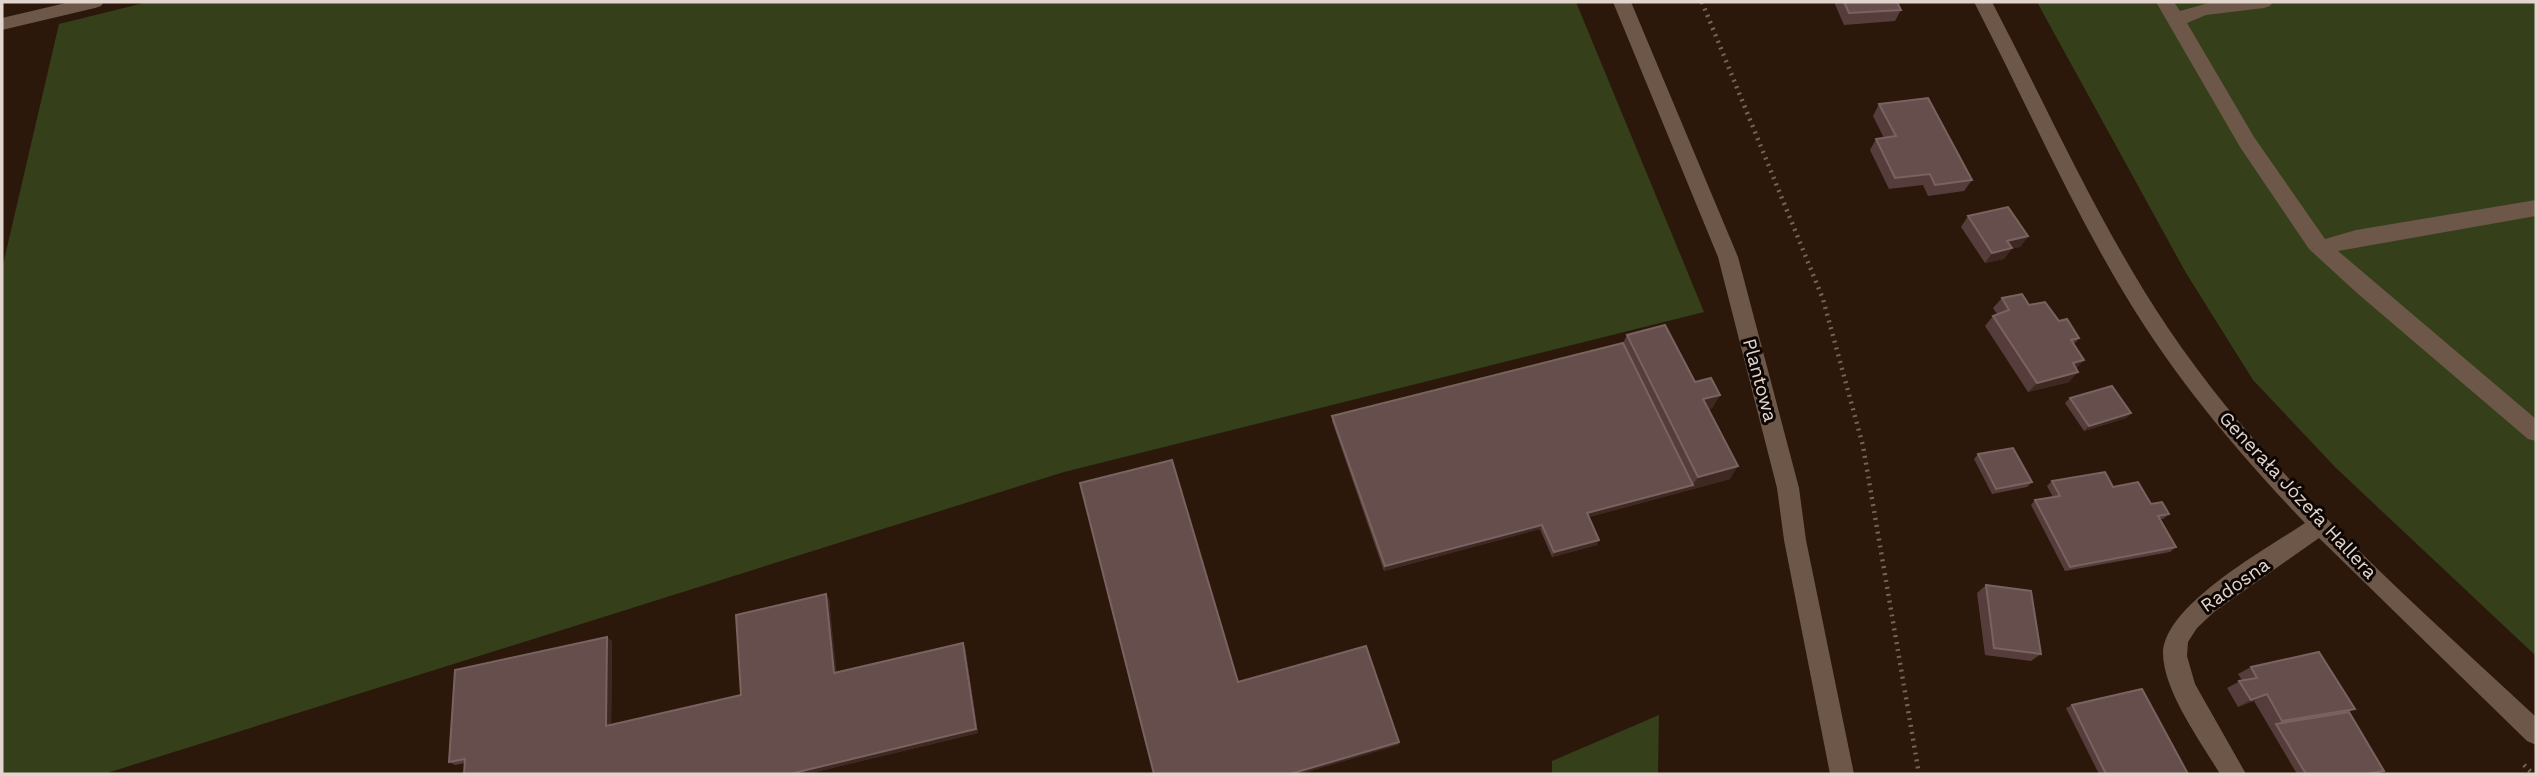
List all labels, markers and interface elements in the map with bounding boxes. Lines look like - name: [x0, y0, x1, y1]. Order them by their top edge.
- street label: Plantowa: [1738, 336, 1782, 424]
- street label: Generała Józefa Hallera: [2214, 406, 2382, 584]
- street label: Radosna: [2196, 553, 2274, 617]

